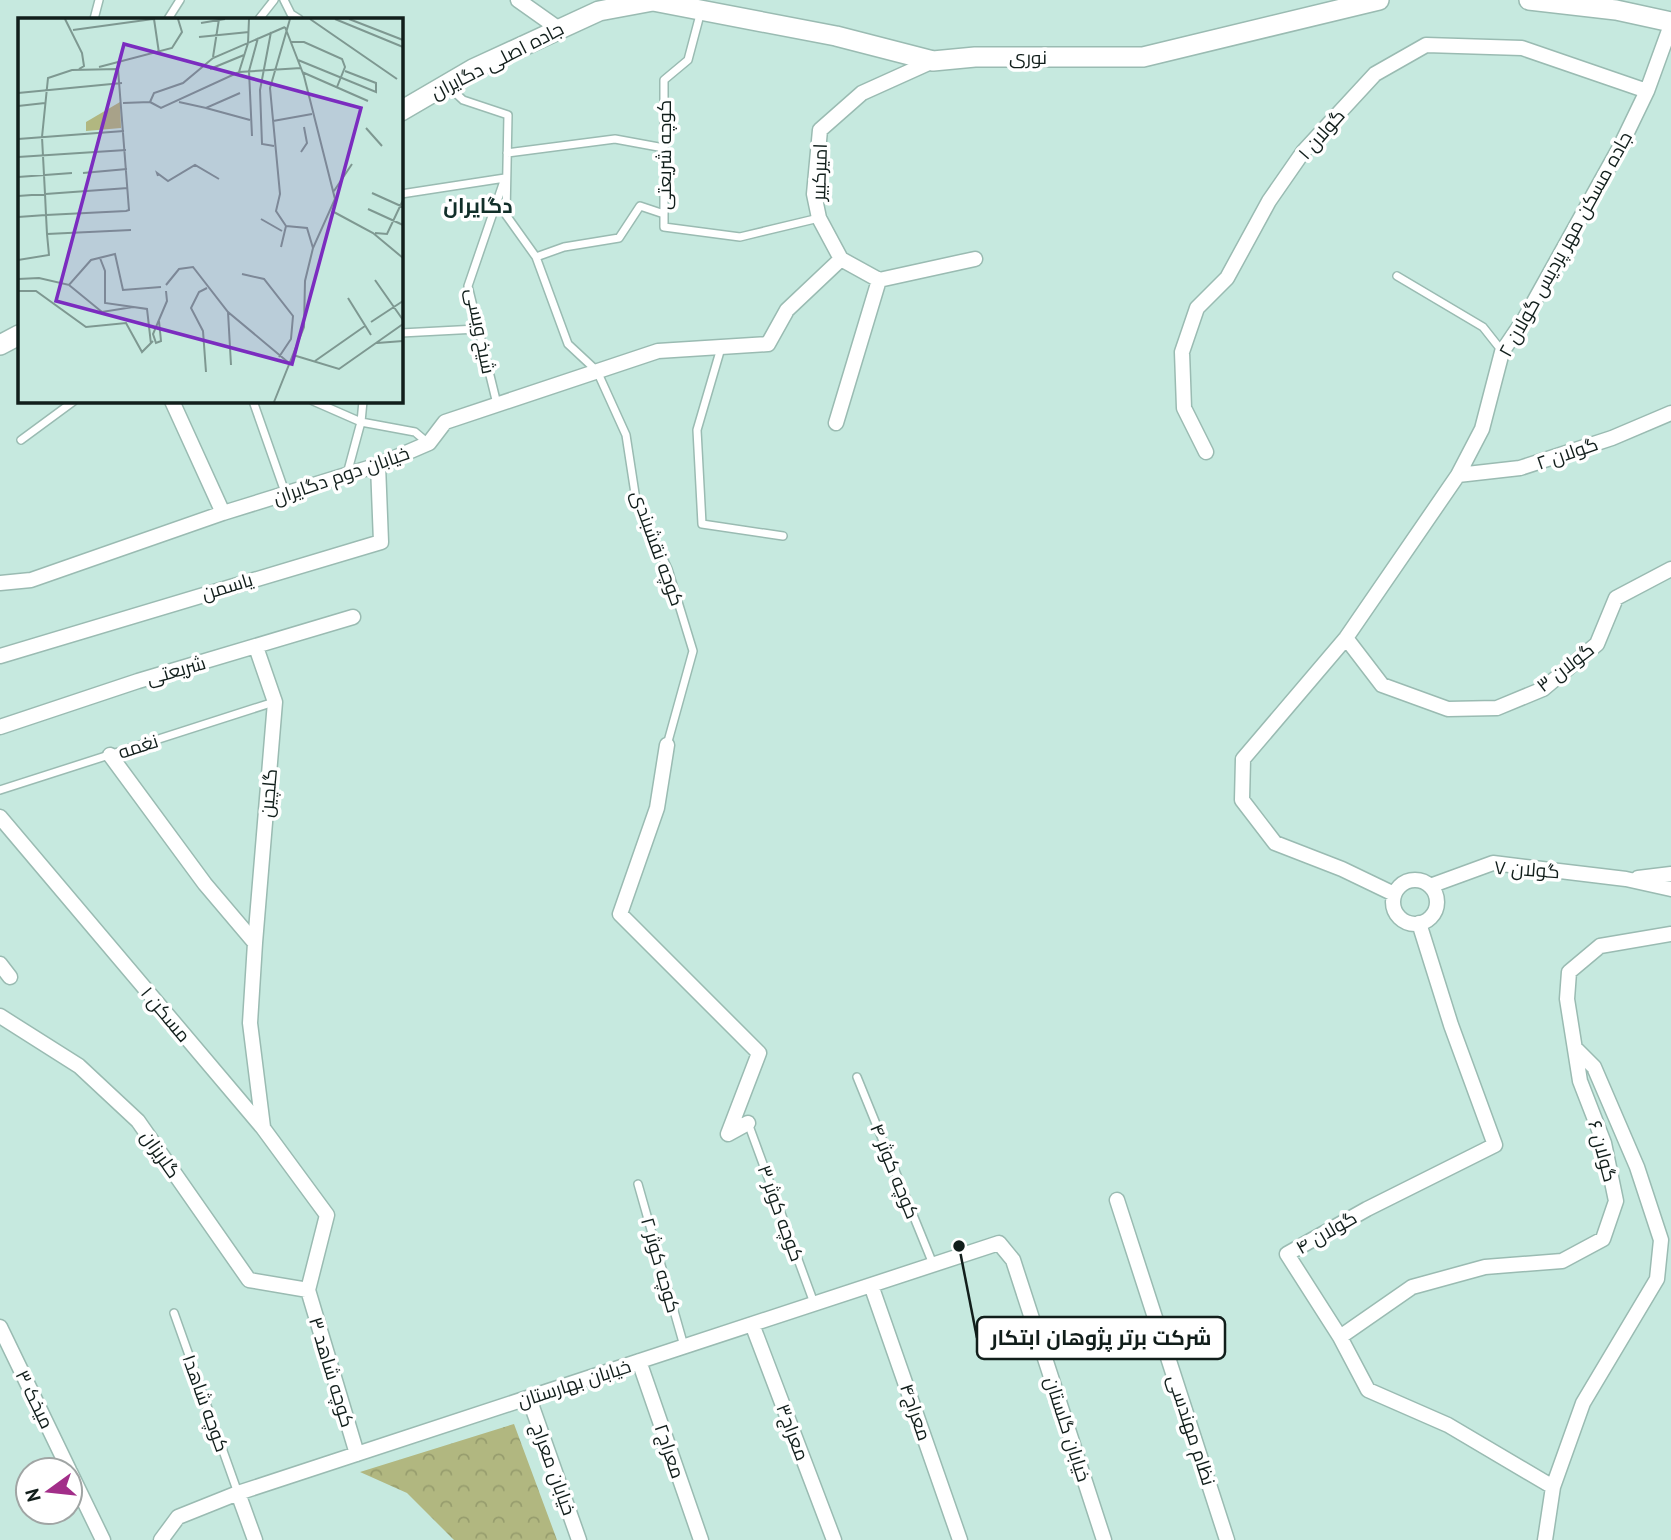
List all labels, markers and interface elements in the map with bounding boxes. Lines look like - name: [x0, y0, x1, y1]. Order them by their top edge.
- street label: جاده اصلی دگایران: [426, 16, 568, 104]
- inset map: [18, 18, 402, 402]
- street label: نوری: [1009, 45, 1047, 69]
- street label: کوچه شریعتی: [652, 100, 677, 210]
- street label: گولان ۱: [1292, 104, 1350, 164]
- street label: جاده مسکن مهر پردیس گولان ۲: [1493, 127, 1638, 361]
- street label: امیرکبیر: [806, 143, 832, 202]
- district label: دگایران: [443, 192, 513, 219]
- street label: شیخ ویسی: [459, 286, 501, 376]
- street label: گولان ۲: [1533, 431, 1601, 475]
- street label: خیابان دوم دگایران: [270, 440, 413, 511]
- street label: کوچه نقشبندی: [625, 487, 690, 609]
- street label: یاسمن: [198, 567, 256, 605]
- street label: گولان ۳: [1531, 637, 1599, 697]
- street label: شریعتی: [144, 650, 208, 690]
- street label: نغمه: [115, 728, 161, 764]
- street label: گلچین: [254, 768, 283, 819]
- street label: گولان ۷: [1493, 855, 1561, 883]
- street label: مسکن ۱: [136, 981, 196, 1047]
- street label: گولان ۶: [1583, 1118, 1623, 1184]
- street label: کوچه کوثر ۴: [864, 1120, 925, 1223]
- street label: گلریزان: [136, 1125, 186, 1183]
- street label: کوچه کوثر ۳: [752, 1161, 810, 1265]
- street label: گولان ۴: [1291, 1205, 1361, 1259]
- street label: کوچه کوثر ۲: [635, 1215, 686, 1316]
- street label: کوچه شاهد ۳: [303, 1314, 360, 1430]
- callout: شرکت برتر پژوهان ابتکار: [977, 1317, 1225, 1359]
- text: شرکت برتر پژوهان ابتکار: [990, 1324, 1211, 1353]
- street label: کوچه شاهد۱: [176, 1351, 235, 1455]
- street label: خیابان بهارستان: [514, 1353, 634, 1413]
- street label: میخک ۳: [10, 1366, 60, 1432]
- street label: نظام مهندسی: [1161, 1372, 1221, 1489]
- street label: خیابان گلستان: [1040, 1373, 1096, 1485]
- street label: معراج۴: [893, 1380, 937, 1444]
- street label: معراج۳: [769, 1400, 815, 1465]
- street label: خیابان معراج: [524, 1420, 582, 1519]
- street label: معراج۲: [648, 1421, 690, 1482]
- north arrow: [14, 1456, 84, 1526]
- text: N: [19, 1486, 46, 1505]

